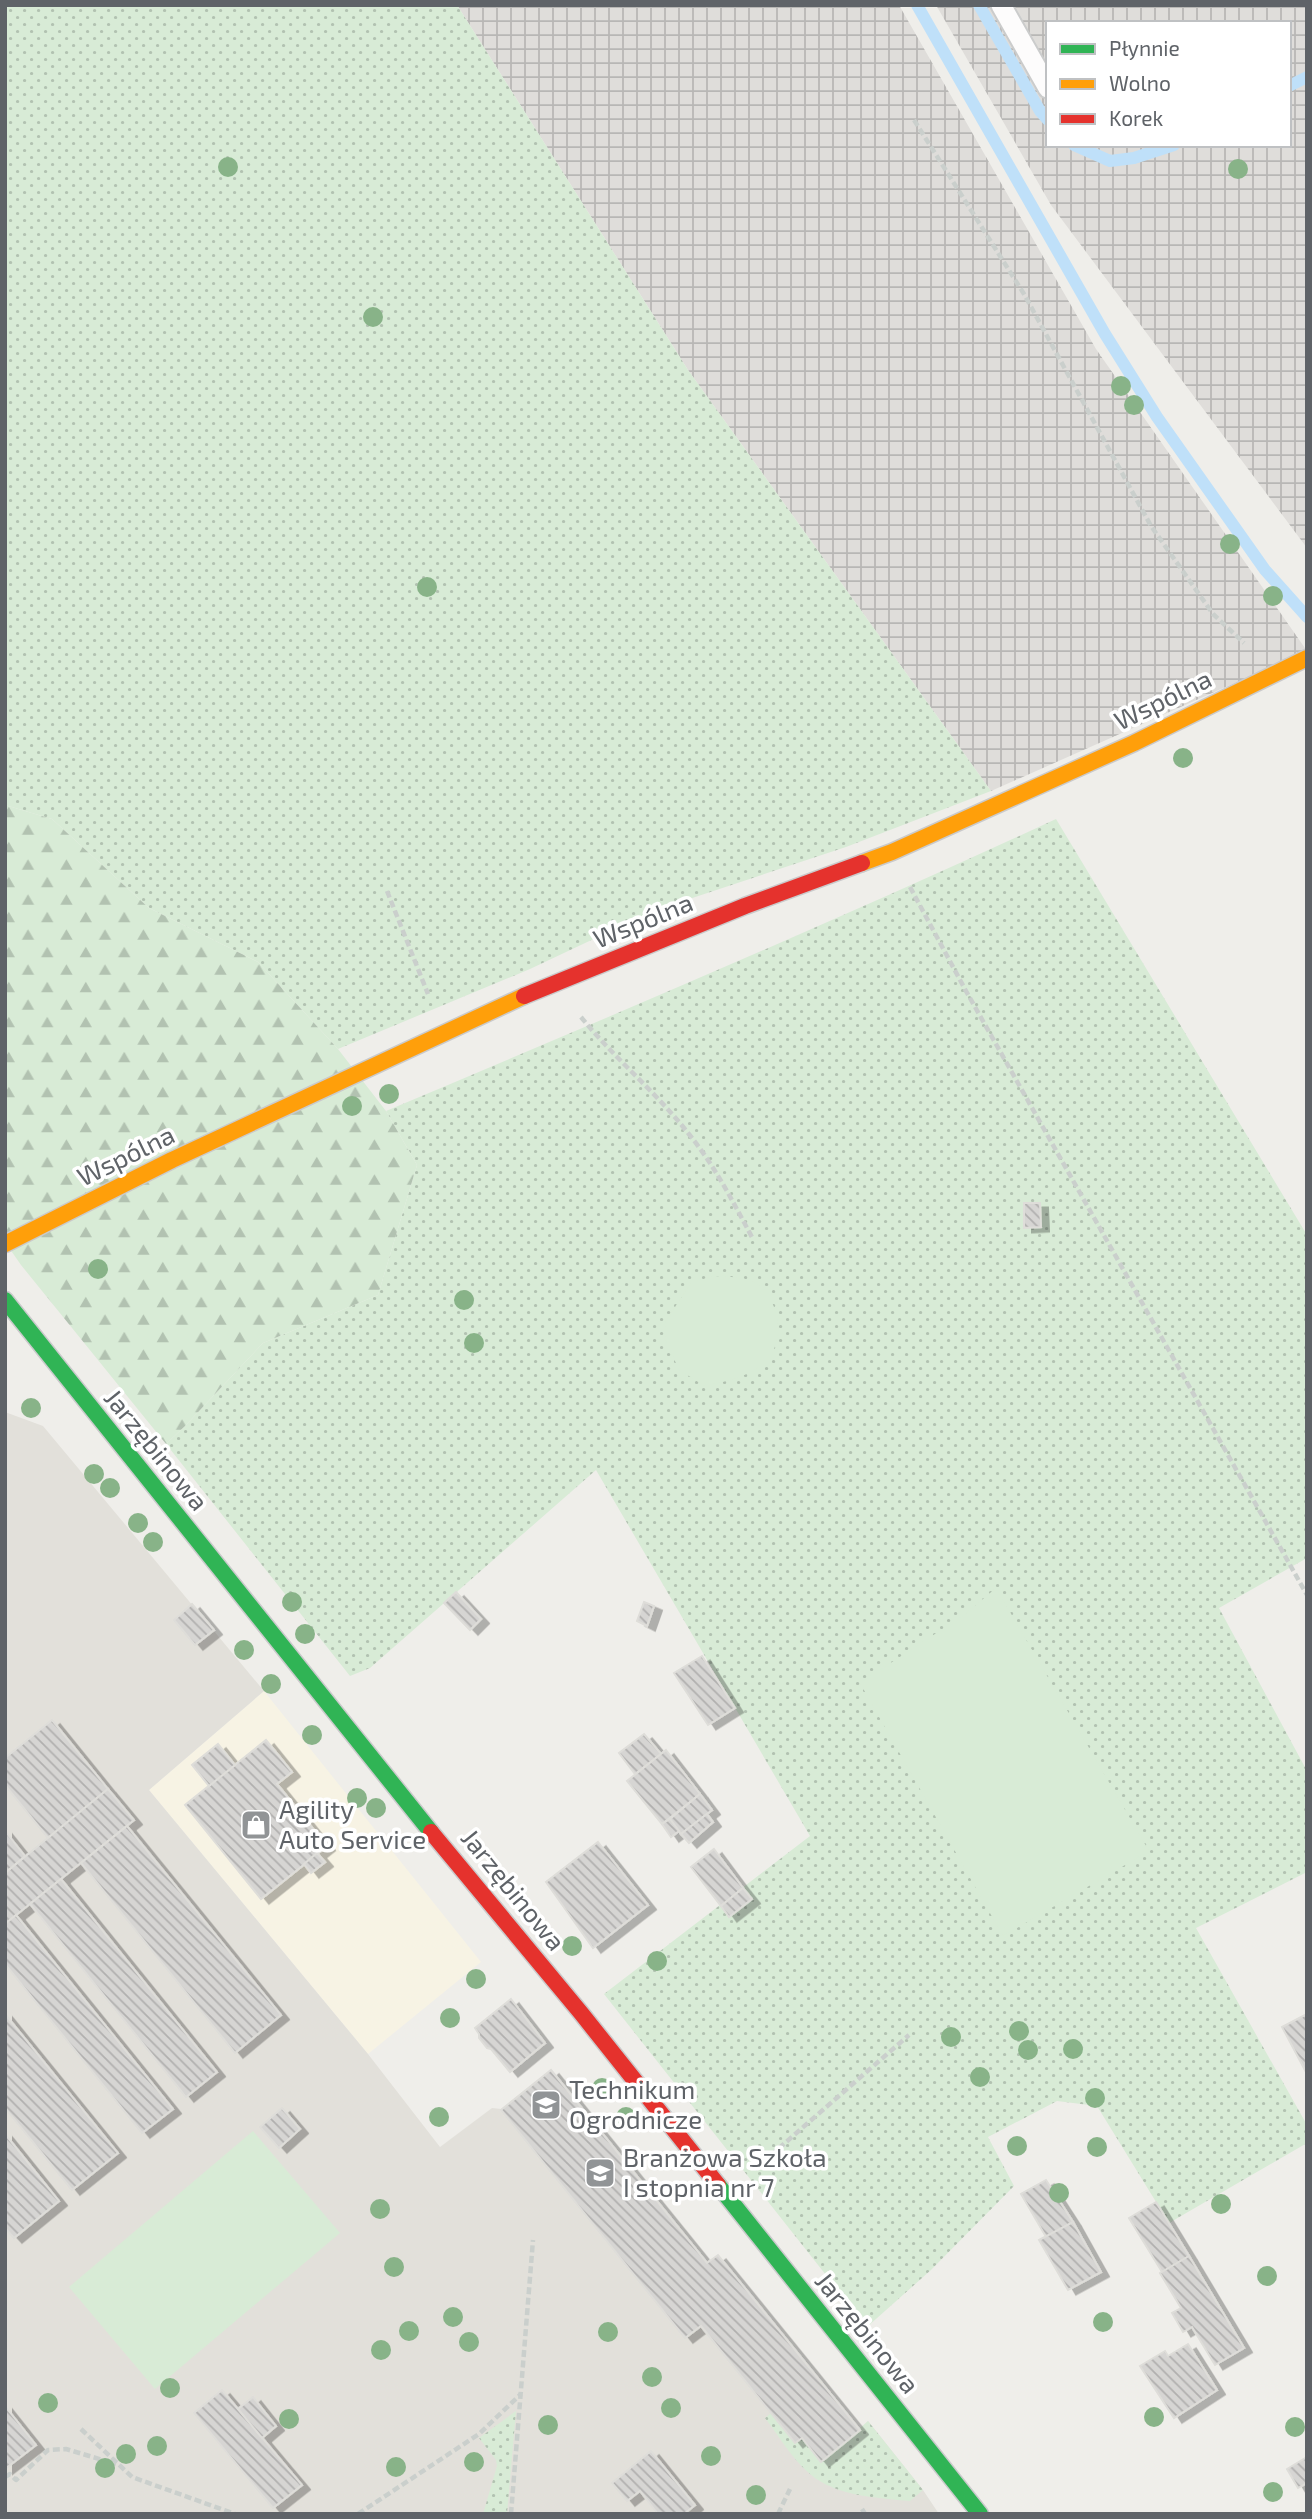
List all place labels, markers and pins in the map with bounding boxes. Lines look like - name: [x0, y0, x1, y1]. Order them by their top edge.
- place label: Agility Auto Service: [279, 1793, 426, 1854]
- shop icon: Agility Auto Service: [239, 1808, 273, 1842]
- place label: Technikum Ogrodnicze: [569, 2073, 702, 2134]
- school or university icon: Technikum Ogrodnicze: [529, 2088, 563, 2122]
- place label: Branżowa Szkoła I stopnia nr 7: [623, 2141, 827, 2202]
- school or university icon: Branżowa Szkoła I stopnia nr 7: [583, 2156, 617, 2190]

